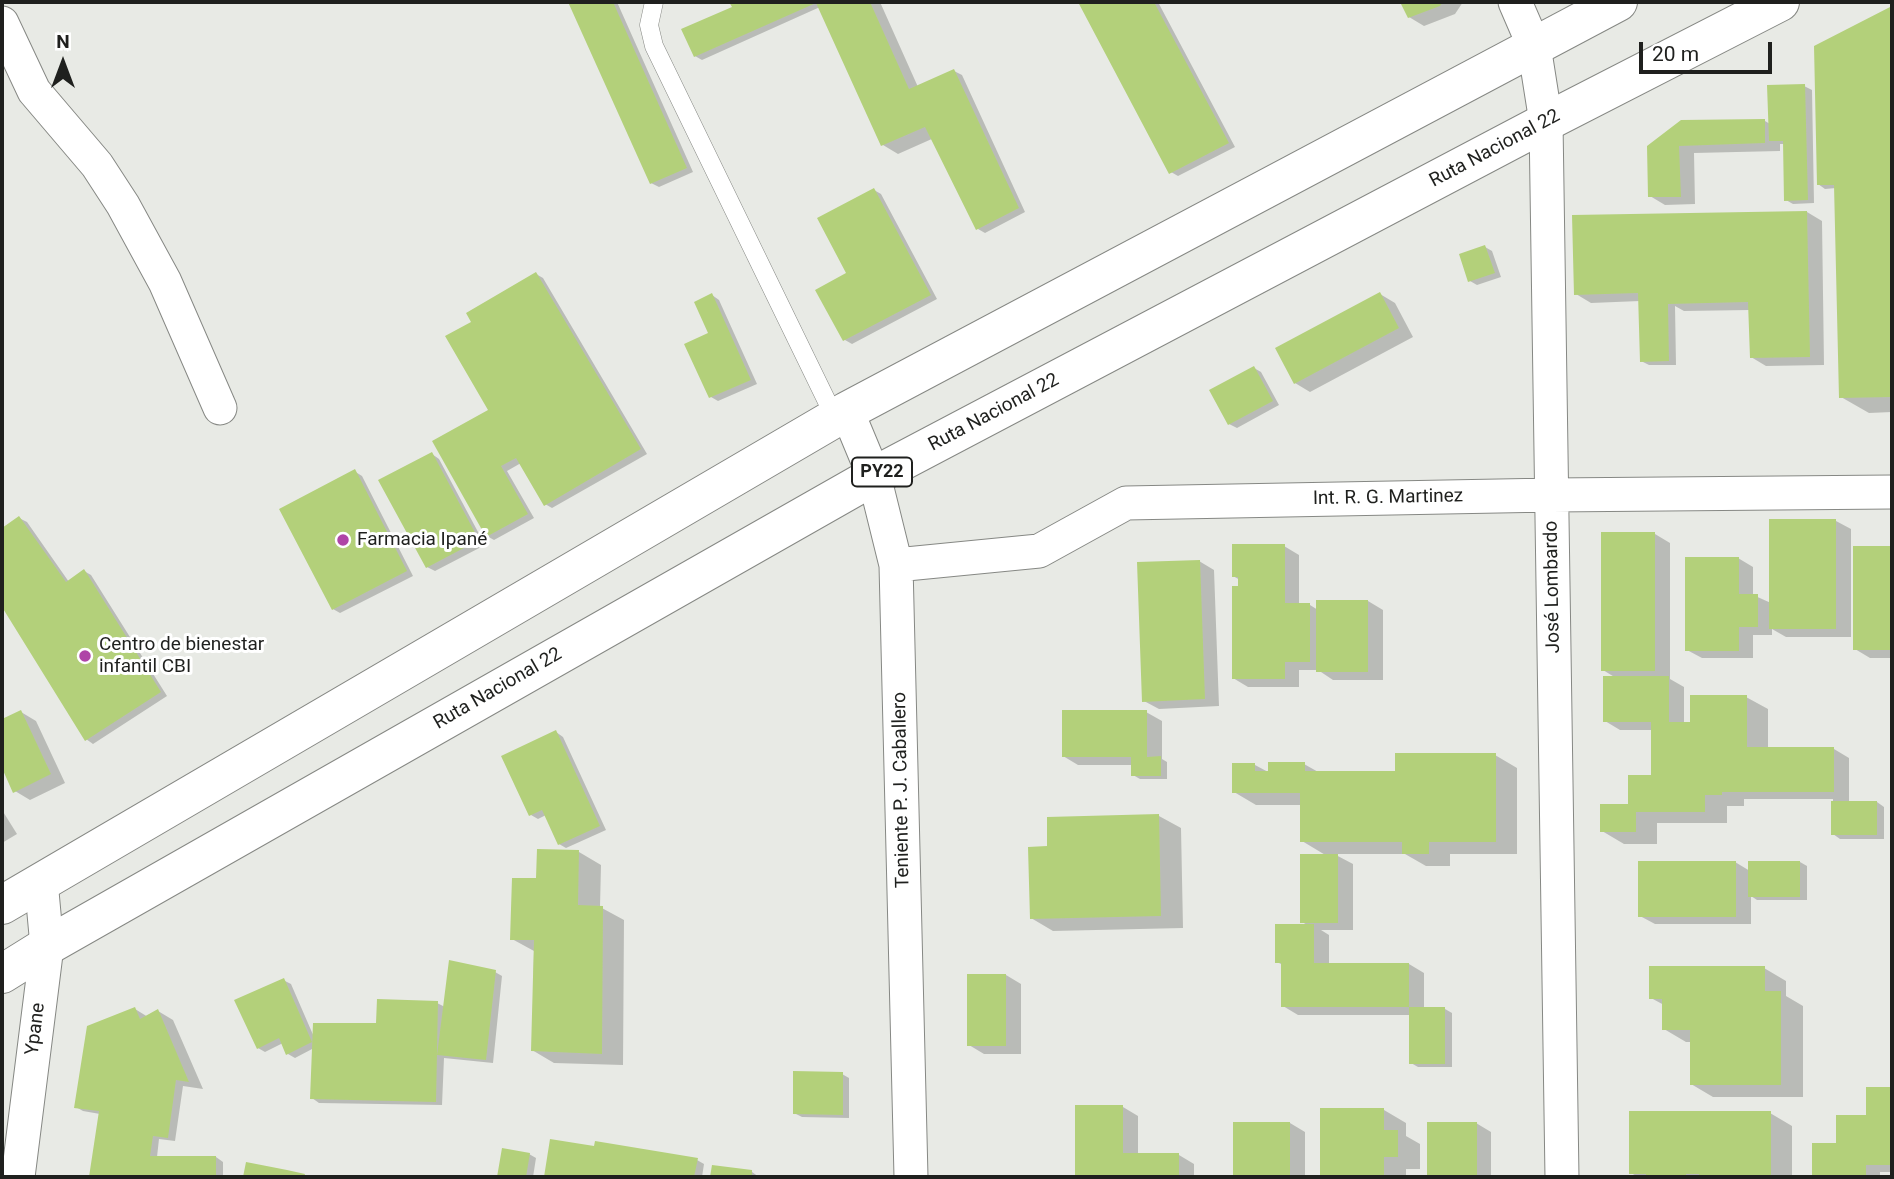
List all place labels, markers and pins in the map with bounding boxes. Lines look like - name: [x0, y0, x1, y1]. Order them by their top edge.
- place label: Farmacia Ipané: [357, 529, 487, 551]
- marker: Farmacia Ipané: [335, 532, 351, 548]
- place label: Centro de bienestar infantil CBI: [99, 634, 264, 678]
- marker: Centro de bienestar infantil CBI: [77, 648, 93, 664]

